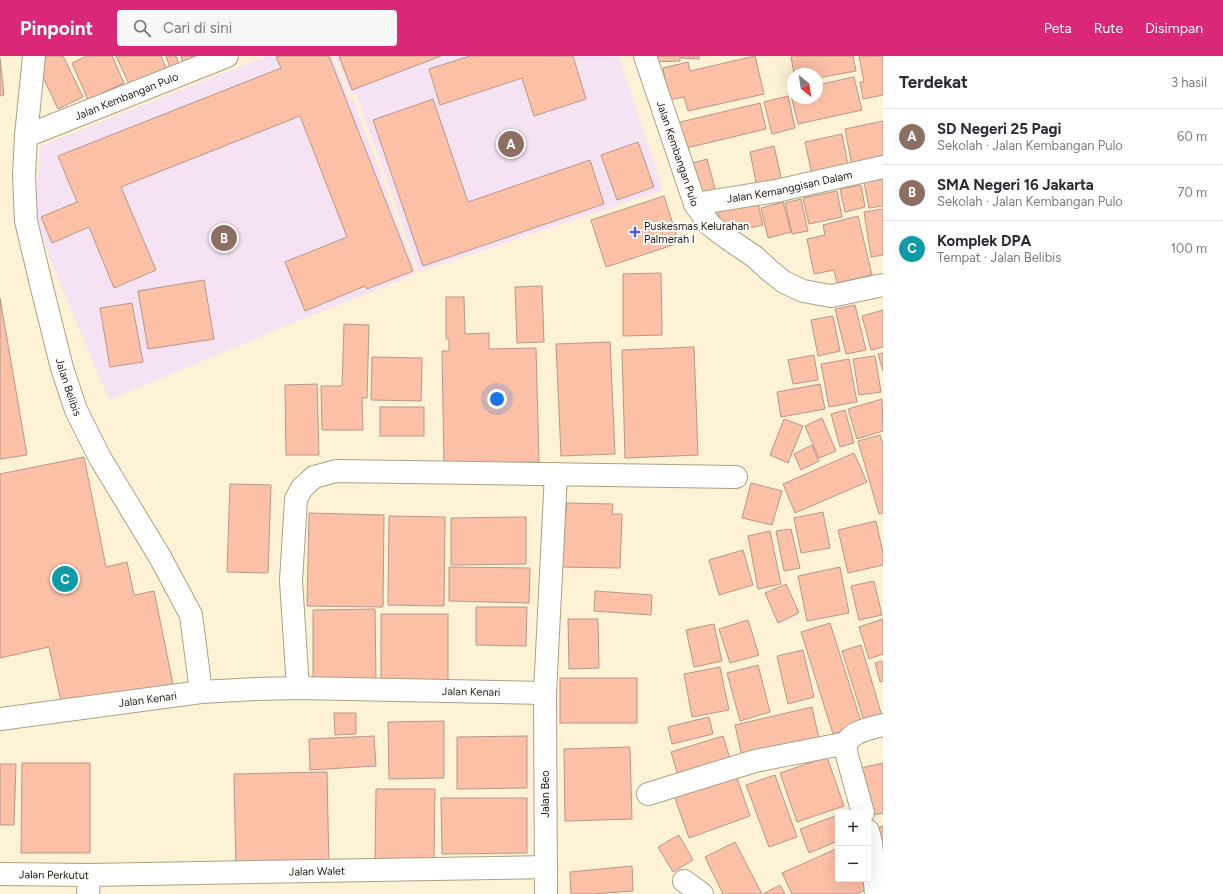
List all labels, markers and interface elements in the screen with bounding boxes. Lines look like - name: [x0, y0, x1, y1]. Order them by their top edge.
- search box: [117, 10, 397, 46]
- text: Pinpoint: [20, 17, 93, 40]
- icon: search: [131, 17, 153, 39]
- text: Cari di sini: [163, 19, 232, 37]
- text: Peta: [1044, 20, 1072, 37]
- text: Rute: [1094, 20, 1123, 37]
- text: Disimpan: [1145, 20, 1203, 37]
- north arrow: [787, 68, 823, 104]
- street label: Jalan Kembangan Pulo: [73, 70, 180, 123]
- text: Terdekat: [899, 72, 968, 92]
- text: 3 hasil: [1171, 75, 1207, 90]
- street label: Jalan Kembangan Pulo: [654, 99, 701, 208]
- text: SD Negeri 25 Pagi: [937, 120, 1061, 138]
- pin: A: [498, 129, 524, 159]
- text: A: [907, 129, 917, 144]
- text: 60 m: [1177, 129, 1207, 144]
- text: Sekolah · Jalan Kembangan Pulo: [937, 138, 1123, 153]
- street label: Jalan Kemanggisan Dalam: [726, 168, 853, 206]
- text: SMA Negeri 16 Jakarta: [937, 176, 1094, 194]
- text: B: [908, 185, 916, 200]
- text: 70 m: [1177, 185, 1207, 200]
- text: Sekolah · Jalan Kembangan Pulo: [937, 194, 1123, 209]
- place label: Puskesmas Kelurahan Palmerah I: [644, 220, 749, 246]
- pin: B: [211, 223, 237, 253]
- marker: Puskesmas Kelurahan Palmerah I: [629, 226, 641, 238]
- text: Komplek DPA: [937, 232, 1031, 250]
- text: C: [907, 241, 917, 256]
- text: 100 m: [1171, 241, 1207, 256]
- text: Tempat · Jalan Belibis: [937, 250, 1061, 265]
- street label: Jalan Belibis: [53, 357, 84, 418]
- your location: [487, 389, 507, 409]
- pin: C: [52, 564, 78, 594]
- street label: Jalan Kenari: [441, 685, 501, 699]
- street label: Jalan Kenari: [118, 689, 178, 710]
- street label: Jalan Beo: [539, 770, 552, 818]
- map controls: [835, 810, 871, 882]
- button: +: [835, 810, 871, 846]
- button: −: [835, 846, 871, 882]
- street label: Jalan Walet: [289, 865, 345, 879]
- street label: Jalan Perkutut: [19, 868, 89, 882]

